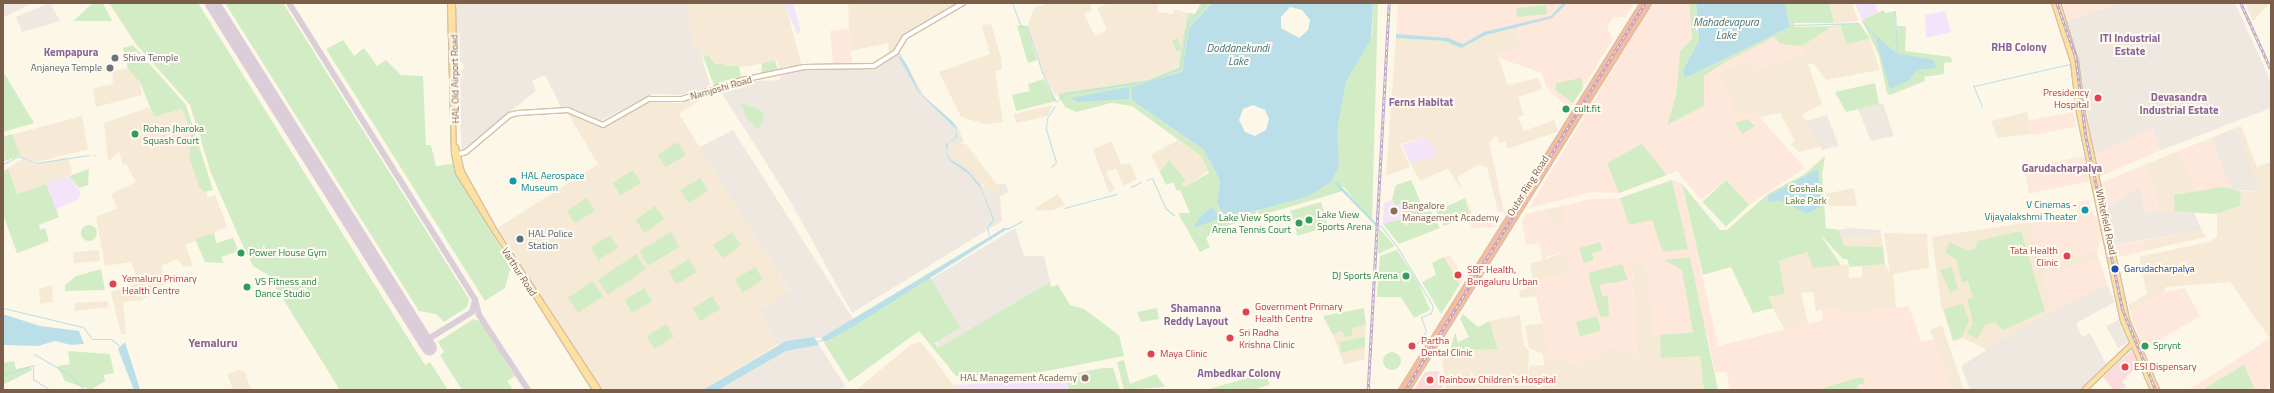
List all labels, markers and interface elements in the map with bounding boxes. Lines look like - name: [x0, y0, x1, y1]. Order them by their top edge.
- water label: Mahadevapura Lake: [1693, 16, 1759, 42]
- district label: ITI Industrial Estate: [2100, 32, 2160, 58]
- street label: HAL Old Airport Road: [448, 34, 462, 124]
- district label: RHB Colony: [1991, 40, 2047, 54]
- water label: Doddanekundi Lake: [1207, 42, 1269, 68]
- district label: Kempapura: [44, 45, 98, 59]
- place label: Shiva Temple: [123, 52, 178, 64]
- marker: Shiva Temple: [110, 53, 120, 63]
- place label: Anjaneya Temple: [31, 62, 102, 74]
- marker: Anjaneya Temple: [105, 63, 115, 73]
- street label: Namjoshi Road: [689, 73, 753, 103]
- place label: Presidency Hospital: [2043, 86, 2089, 110]
- district label: Devasandra Industrial Estate: [2139, 91, 2219, 117]
- marker: Presidency Hospital: [2092, 92, 2104, 104]
- district label: Ferns Habitat: [1389, 95, 1453, 109]
- place label: cult.fit: [1574, 103, 1601, 115]
- marker: cult.fit: [1561, 104, 1571, 114]
- place label: Rohan Jharoka Squash Court: [143, 122, 204, 146]
- marker: Rohan Jharoka Squash Court: [130, 129, 140, 139]
- street label: Outer Ring Road: [1505, 154, 1551, 218]
- district label: Garudacharpalya: [2022, 161, 2102, 175]
- place label: HAL Aerospace Museum: [521, 169, 585, 192]
- marker: HAL Aerospace Museum: [508, 176, 518, 186]
- park label: Goshala Lake Park: [1786, 182, 1826, 206]
- street label: Whitefield Road: [2093, 188, 2119, 256]
- place label: V Cinemas - Vijayalakshmi Theater: [1985, 198, 2077, 222]
- place label: Bangalore Management Academy: [1402, 199, 1499, 222]
- marker: V Cinemas - Vijayalakshmi Theater: [2080, 205, 2090, 215]
- marker: Bangalore Management Academy: [1389, 206, 1399, 216]
- place label: Lake View Sports Arena: [1317, 208, 1372, 232]
- place label: Lake View Sports Arena Tennis Court: [1212, 211, 1291, 234]
- marker: Lake View Sports Arena: [1304, 215, 1314, 225]
- marker: Lake View Sports Arena Tennis Court: [1294, 218, 1304, 228]
- place label: HAL Police Station: [528, 227, 573, 250]
- marker: HAL Police Station: [515, 234, 525, 244]
- place label: Tata Health Clinic: [2010, 244, 2058, 268]
- street label: Varthur Road: [499, 245, 539, 299]
- place label: Power House Gym: [249, 247, 327, 259]
- marker: Power House Gym: [236, 248, 246, 258]
- marker: Tata Health Clinic: [2061, 250, 2073, 262]
- place label: SBF Health, Bengaluru Urban: [1467, 263, 1538, 286]
- marker: Garudacharpalya: [2109, 263, 2121, 275]
- place label: Garudacharpalya: [2124, 263, 2195, 275]
- marker: SBF Health, Bengaluru Urban: [1452, 269, 1464, 281]
- place label: DJ Sports Arena: [1332, 270, 1398, 282]
- marker: DJ Sports Arena: [1401, 271, 1411, 281]
- place label: Yemaluru Primary Health Centre: [122, 272, 197, 296]
- place label: VS Fitness and Dance Studio: [255, 275, 317, 298]
- marker: Yemaluru Primary Health Centre: [107, 278, 119, 290]
- marker: VS Fitness and Dance Studio: [242, 282, 252, 292]
- place label: Government Primary Health Centre: [1255, 300, 1343, 324]
- district label: Shamanna Reddy Layout: [1164, 302, 1228, 328]
- marker: Government Primary Health Centre: [1240, 306, 1252, 318]
- place label: Sri Radha Krishna Clinic: [1239, 326, 1295, 350]
- marker: Sri Radha Krishna Clinic: [1224, 332, 1236, 344]
- place label: Partha Dental Clinic: [1421, 334, 1473, 358]
- district label: Yemaluru: [188, 336, 238, 350]
- marker: Partha Dental Clinic: [1406, 340, 1418, 352]
- place label: Sprynt: [2153, 340, 2181, 352]
- marker: Sprynt: [2140, 341, 2150, 351]
- marker: Maya Clinic: [1145, 348, 1157, 360]
- place label: Maya Clinic: [1160, 348, 1207, 360]
- marker: ESI Dispensary: [2119, 361, 2131, 373]
- place label: ESI Dispensary: [2134, 361, 2197, 373]
- district label: Ambedkar Colony: [1197, 366, 1281, 380]
- place label: HAL Management Academy: [960, 372, 1077, 384]
- marker: HAL Management Academy: [1080, 373, 1090, 383]
- marker: Rainbow Children's Hospital: [1424, 374, 1436, 386]
- place label: Rainbow Children's Hospital: [1439, 374, 1556, 386]

